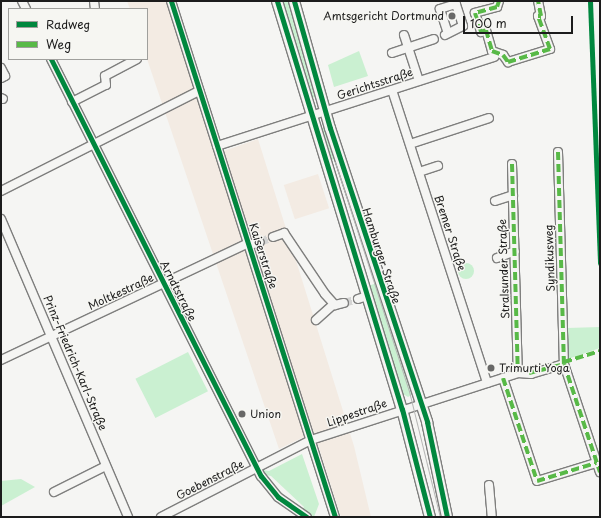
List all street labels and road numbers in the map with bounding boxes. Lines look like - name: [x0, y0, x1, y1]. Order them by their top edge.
- street label: Gerichtsstraße: [335, 66, 415, 102]
- street label: Bremer Straße: [431, 193, 469, 273]
- street label: Hamburger Straße: [359, 206, 403, 306]
- street label: Stralsunder Straße: [496, 218, 512, 320]
- street label: Kaiserstraße: [246, 221, 280, 291]
- street label: Syndikusweg: [542, 224, 558, 292]
- street label: Arndtstraße: [157, 259, 199, 323]
- street label: Moltkestraße: [86, 271, 156, 313]
- street label: Prinz-Friedrich-Karl-Straße: [40, 293, 110, 433]
- street label: Lippestraße: [325, 397, 389, 429]
- street label: Goebenstraße: [174, 457, 246, 503]

